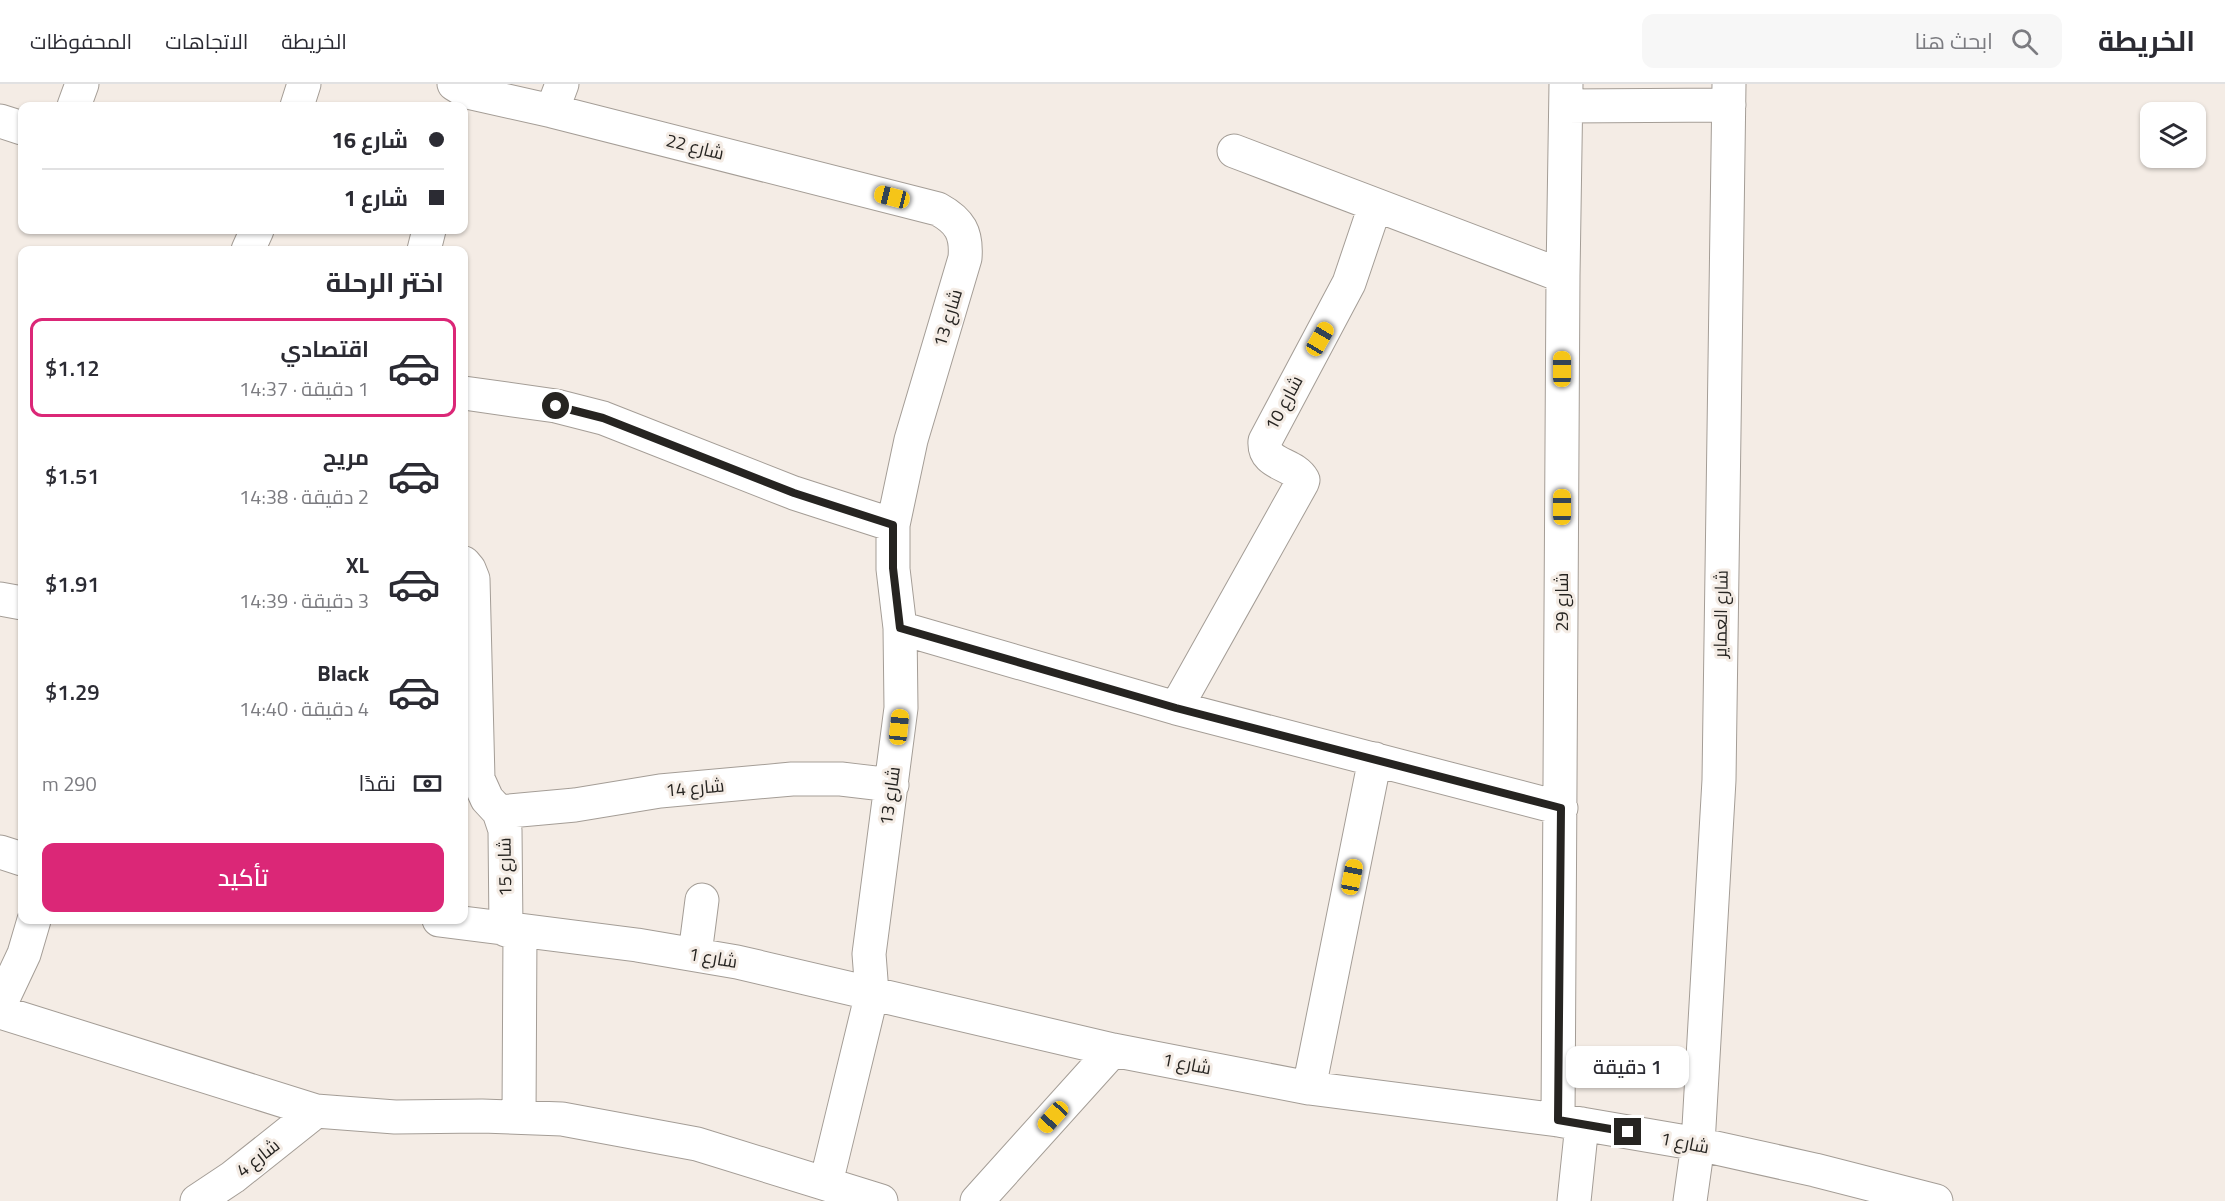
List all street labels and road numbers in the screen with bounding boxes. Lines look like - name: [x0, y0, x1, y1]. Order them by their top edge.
- street label: شارع 22: [663, 126, 727, 167]
- street label: شارع 13: [926, 286, 969, 350]
- street label: شارع 10: [1258, 370, 1309, 435]
- street label: شارع العماير: [1706, 570, 1735, 659]
- street label: شارع 29: [1548, 573, 1575, 632]
- street label: شارع 13: [872, 765, 907, 827]
- street label: شارع 14: [664, 771, 726, 804]
- street label: شارع 15: [490, 837, 519, 897]
- street label: شارع 1: [687, 940, 740, 975]
- street label: شارع 1: [1161, 1046, 1214, 1081]
- street label: شارع 1: [1659, 1125, 1712, 1160]
- street label: شارع 4: [230, 1132, 285, 1183]

